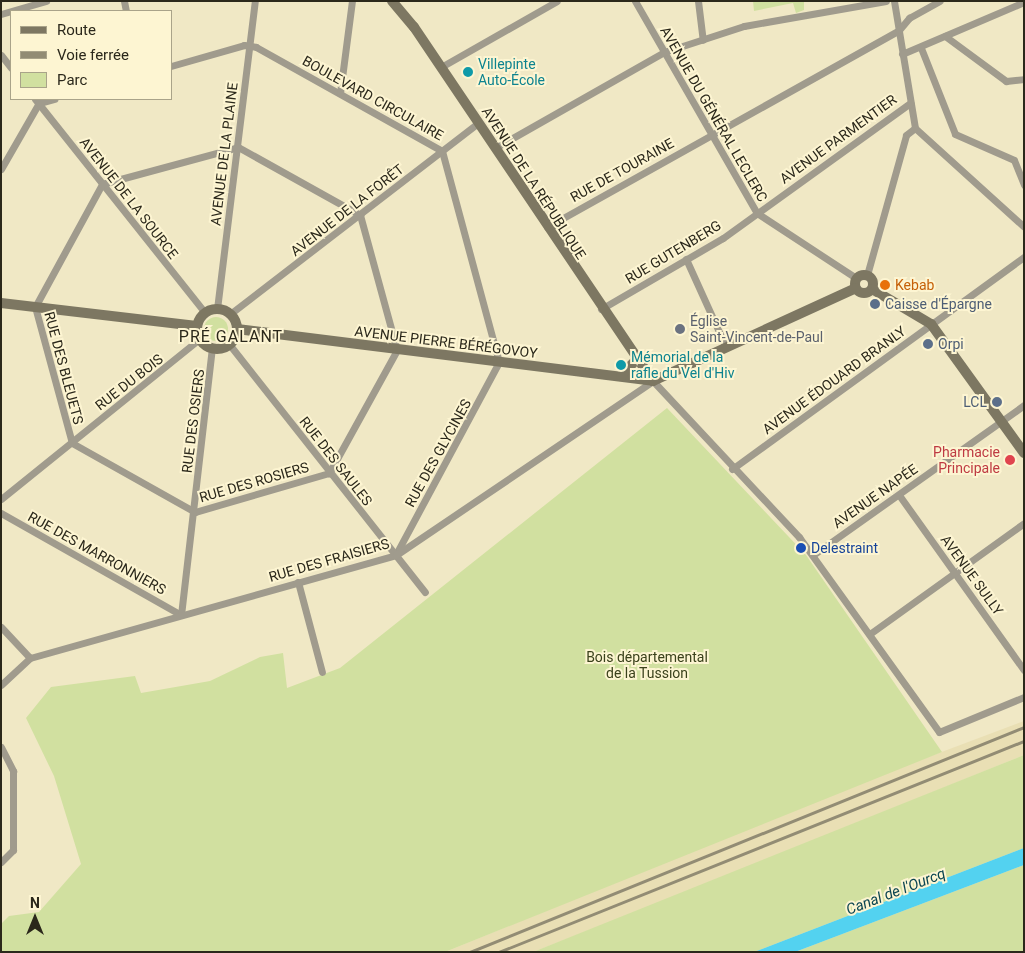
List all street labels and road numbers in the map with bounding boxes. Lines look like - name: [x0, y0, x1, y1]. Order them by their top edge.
- street label: AVENUE DU GÉNÉRAL LECLERC: [657, 23, 771, 205]
- street label: BOULEVARD CIRCULAIRE: [300, 52, 446, 144]
- street label: AVENUE DE LA PLAINE: [207, 81, 241, 227]
- street label: AVENUE PARMENTIER: [776, 91, 900, 187]
- street label: AVENUE DE LA RÉPUBLIQUE: [478, 104, 590, 262]
- street label: AVENUE DE LA SOURCE: [76, 134, 182, 262]
- street label: RUE DE TOURAINE: [567, 135, 677, 205]
- street label: AVENUE DE LA FORÊT: [287, 161, 407, 259]
- street label: RUE GUTENBERG: [622, 217, 724, 287]
- street label: RUE DES BLEUETS: [41, 310, 87, 426]
- street label: AVENUE PIERRE BÉRÉGOVOY: [354, 322, 538, 362]
- street label: AVENUE ÉDOUARD BRANLY: [759, 322, 909, 438]
- street label: RUE DU BOIS: [92, 350, 166, 414]
- street label: RUE DES OSIERS: [178, 368, 208, 474]
- street label: RUE DES GLYCINES: [401, 396, 475, 510]
- street label: RUE DES SAULES: [296, 413, 376, 509]
- street label: RUE DES ROSIERS: [197, 458, 311, 506]
- street label: AVENUE NAPÉE: [829, 460, 921, 532]
- street label: RUE DES MARRONNIERS: [25, 508, 169, 598]
- street label: AVENUE SULLY: [937, 532, 1007, 618]
- street label: RUE DES FRAISIERS: [267, 535, 391, 585]

